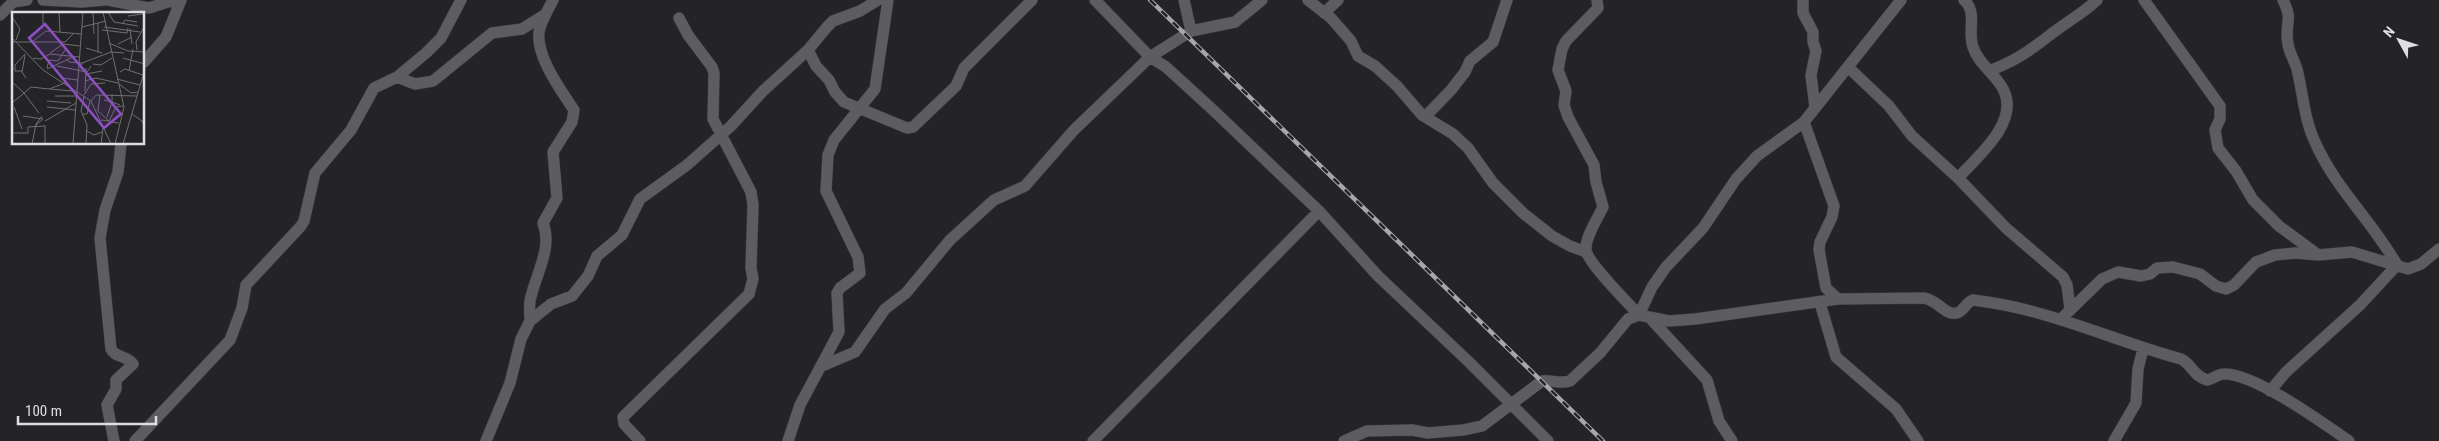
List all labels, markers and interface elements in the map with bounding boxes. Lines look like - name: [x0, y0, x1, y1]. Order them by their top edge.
- inset map: [12, 12, 145, 145]
- north arrow: [2374, 15, 2424, 65]
- text: N: [2380, 23, 2398, 40]
- scale bar: [18, 394, 155, 426]
- text: 100 m: [25, 402, 62, 420]

